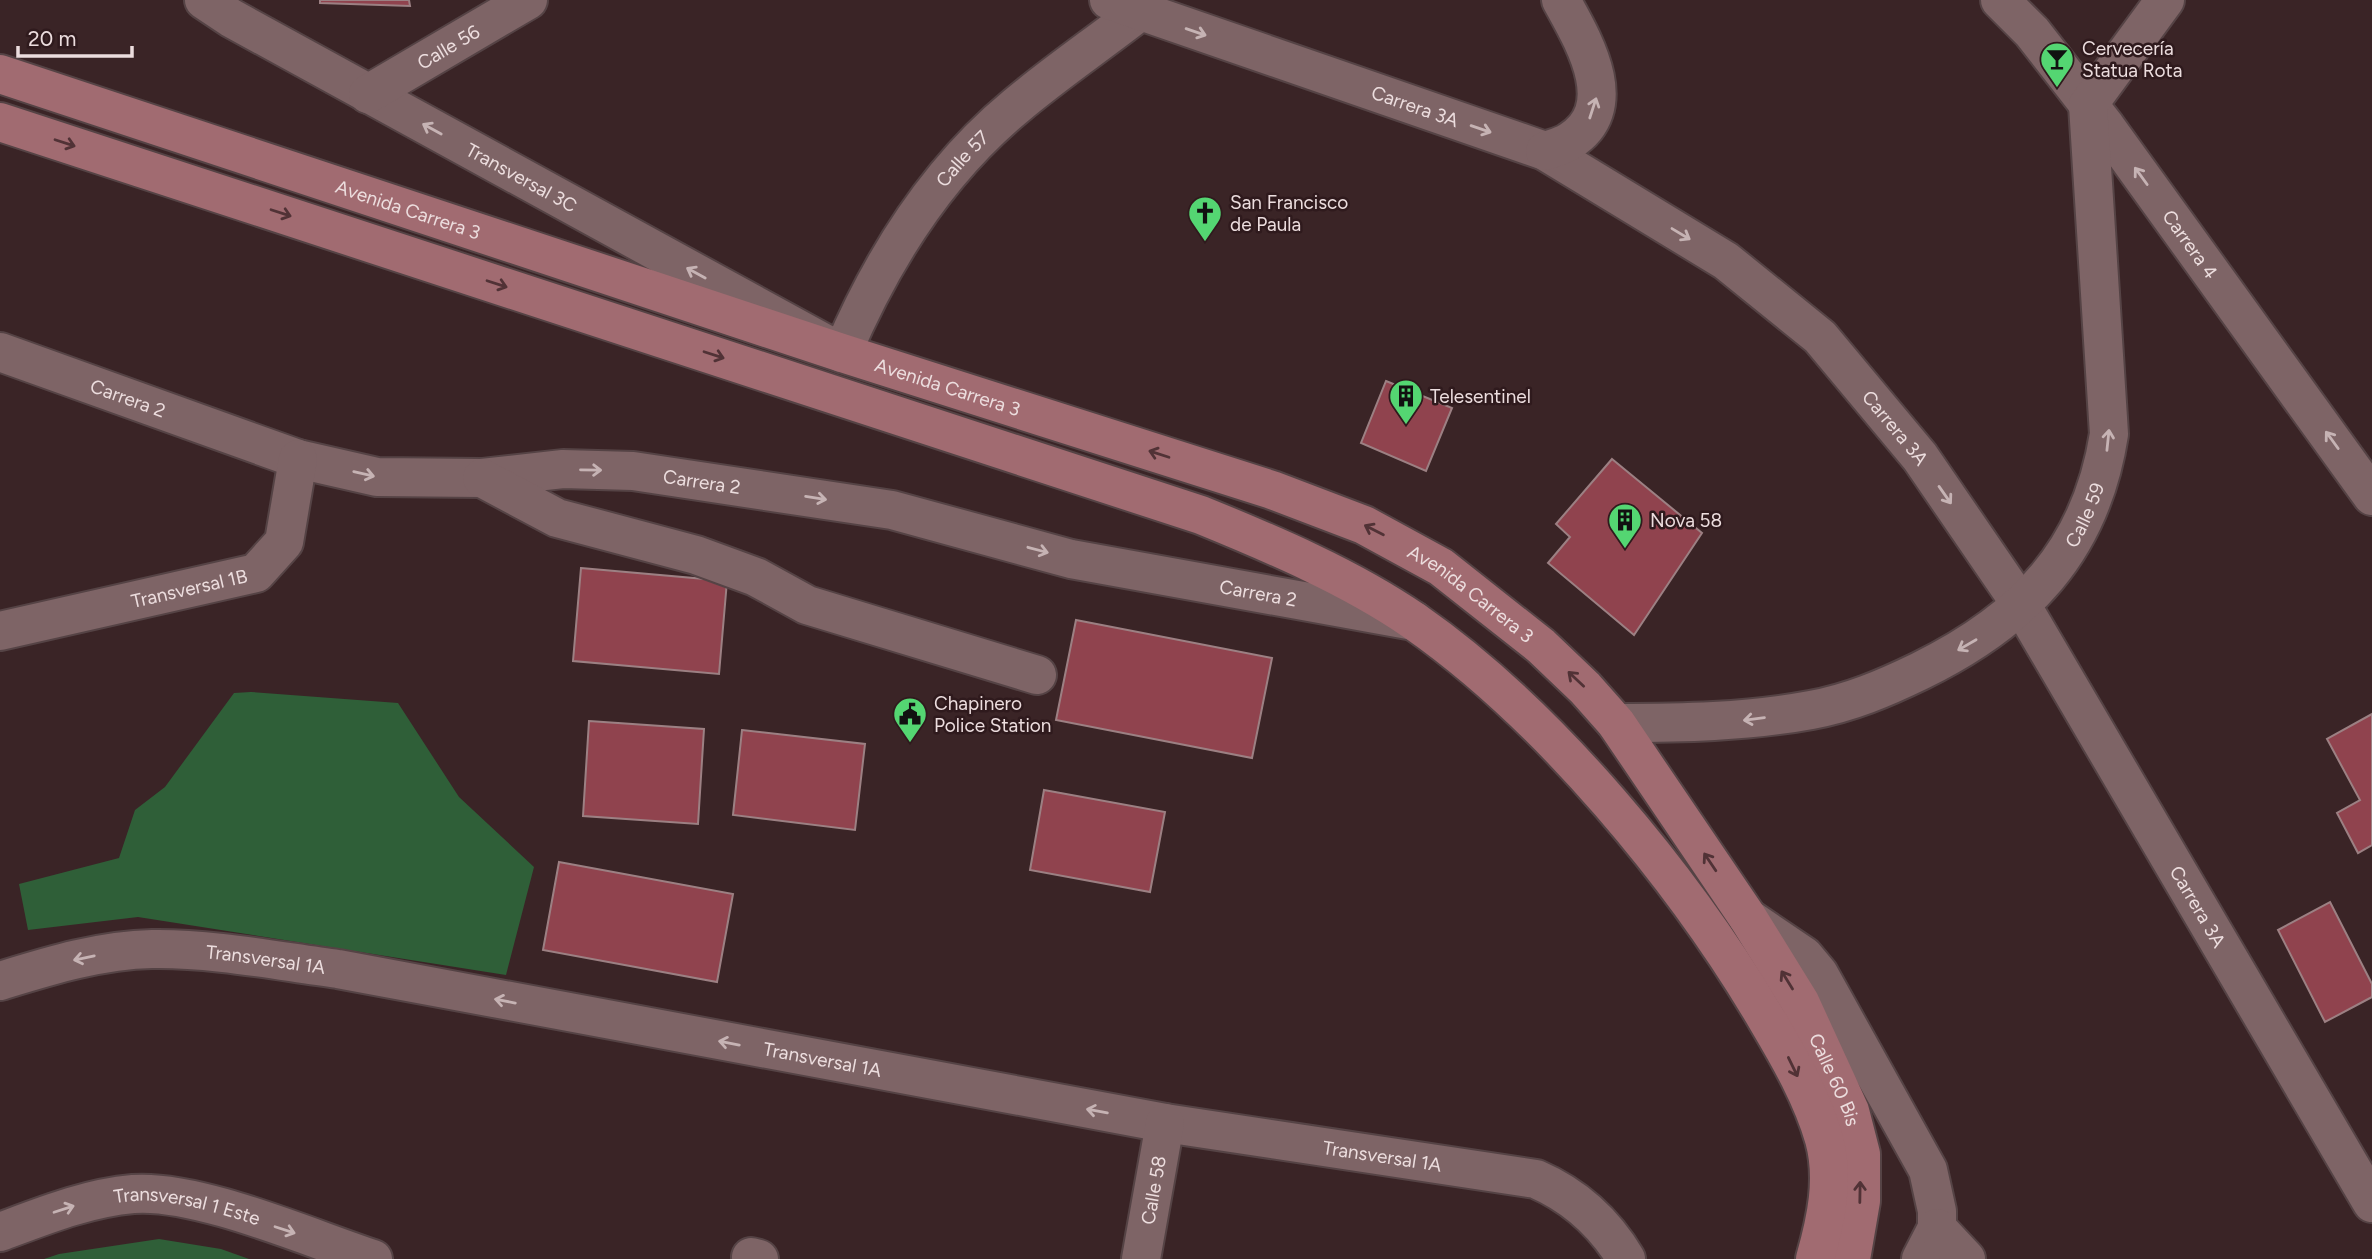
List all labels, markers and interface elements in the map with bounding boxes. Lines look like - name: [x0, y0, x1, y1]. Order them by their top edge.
- scale bar: [18, 14, 131, 58]
- street label: Calle 56: [413, 19, 484, 74]
- text: 20 m: [28, 26, 76, 51]
- one-way arrow: [1184, 27, 1206, 39]
- place label: Cervecería Statua Rota: [2082, 37, 2182, 82]
- bar icon: Cervecería Statua Rota: [2038, 40, 2076, 89]
- street label: Carrera 3A: [1369, 80, 1462, 132]
- one-way arrow: [1587, 98, 1600, 120]
- one-way arrow: [422, 122, 443, 135]
- one-way arrow: [1469, 124, 1491, 136]
- street label: Calle 57: [931, 125, 993, 191]
- one-way arrow: [54, 137, 76, 150]
- street label: Transversal 3C: [462, 138, 582, 217]
- one-way arrow: [2134, 167, 2149, 186]
- street label: Avenida Carrera 3: [333, 175, 484, 244]
- place label: San Francisco de Paula: [1230, 191, 1348, 236]
- church icon: San Francisco de Paula: [1186, 194, 1224, 243]
- street label: Carrera 4: [2158, 205, 2223, 283]
- one-way arrow: [270, 208, 292, 221]
- one-way arrow: [1671, 227, 1691, 241]
- one-way arrow: [686, 266, 707, 279]
- one-way arrow: [486, 279, 508, 291]
- one-way arrow: [702, 350, 724, 362]
- street label: Avenida Carrera 3: [872, 353, 1023, 421]
- street label: Carrera 2: [87, 374, 169, 422]
- building icon: Telesentinel: [1387, 377, 1425, 426]
- place label: Telesentinel: [1430, 385, 1531, 408]
- street label: Carrera 3A: [1858, 385, 1934, 469]
- one-way arrow: [2101, 429, 2114, 452]
- one-way arrow: [2325, 431, 2339, 450]
- one-way arrow: [1149, 447, 1171, 459]
- one-way arrow: [579, 463, 602, 476]
- street label: Carrera 2: [662, 464, 742, 499]
- one-way arrow: [352, 468, 375, 481]
- street label: Calle 59: [2060, 480, 2109, 551]
- one-way arrow: [1938, 484, 1952, 504]
- one-way arrow: [805, 492, 827, 505]
- building icon: Nova 58: [1606, 501, 1644, 550]
- place label: Nova 58: [1650, 509, 1722, 532]
- one-way arrow: [1364, 523, 1385, 536]
- street label: Avenida Carrera 3: [1404, 540, 1538, 647]
- one-way arrow: [1027, 544, 1049, 557]
- street label: Transversal 1B: [129, 564, 250, 612]
- street label: Carrera 2: [1218, 575, 1299, 611]
- one-way arrow: [1957, 639, 1977, 653]
- one-way arrow: [1567, 671, 1585, 688]
- place label: Chapinero Police Station: [934, 692, 1051, 737]
- public building icon: Chapinero Police Station: [891, 695, 929, 744]
- one-way arrow: [1743, 712, 1766, 725]
- one-way arrow: [1703, 853, 1717, 872]
- street label: Carrera 3A: [2165, 861, 2231, 951]
- street label: Transversal 1A: [205, 940, 327, 979]
- one-way arrow: [73, 952, 96, 966]
- one-way arrow: [1779, 971, 1793, 991]
- one-way arrow: [494, 994, 517, 1007]
- street label: Calle 60 Bis: [1804, 1030, 1865, 1129]
- one-way arrow: [718, 1036, 741, 1050]
- street label: Transversal 1A: [762, 1037, 884, 1082]
- one-way arrow: [1787, 1056, 1800, 1077]
- one-way arrow: [1086, 1103, 1109, 1117]
- street label: Transversal 1A: [1321, 1135, 1443, 1176]
- street label: Calle 58: [1136, 1154, 1171, 1226]
- one-way arrow: [1854, 1180, 1867, 1203]
- street label: Transversal 1 Este: [112, 1182, 263, 1230]
- one-way arrow: [53, 1202, 75, 1214]
- one-way arrow: [274, 1224, 296, 1237]

